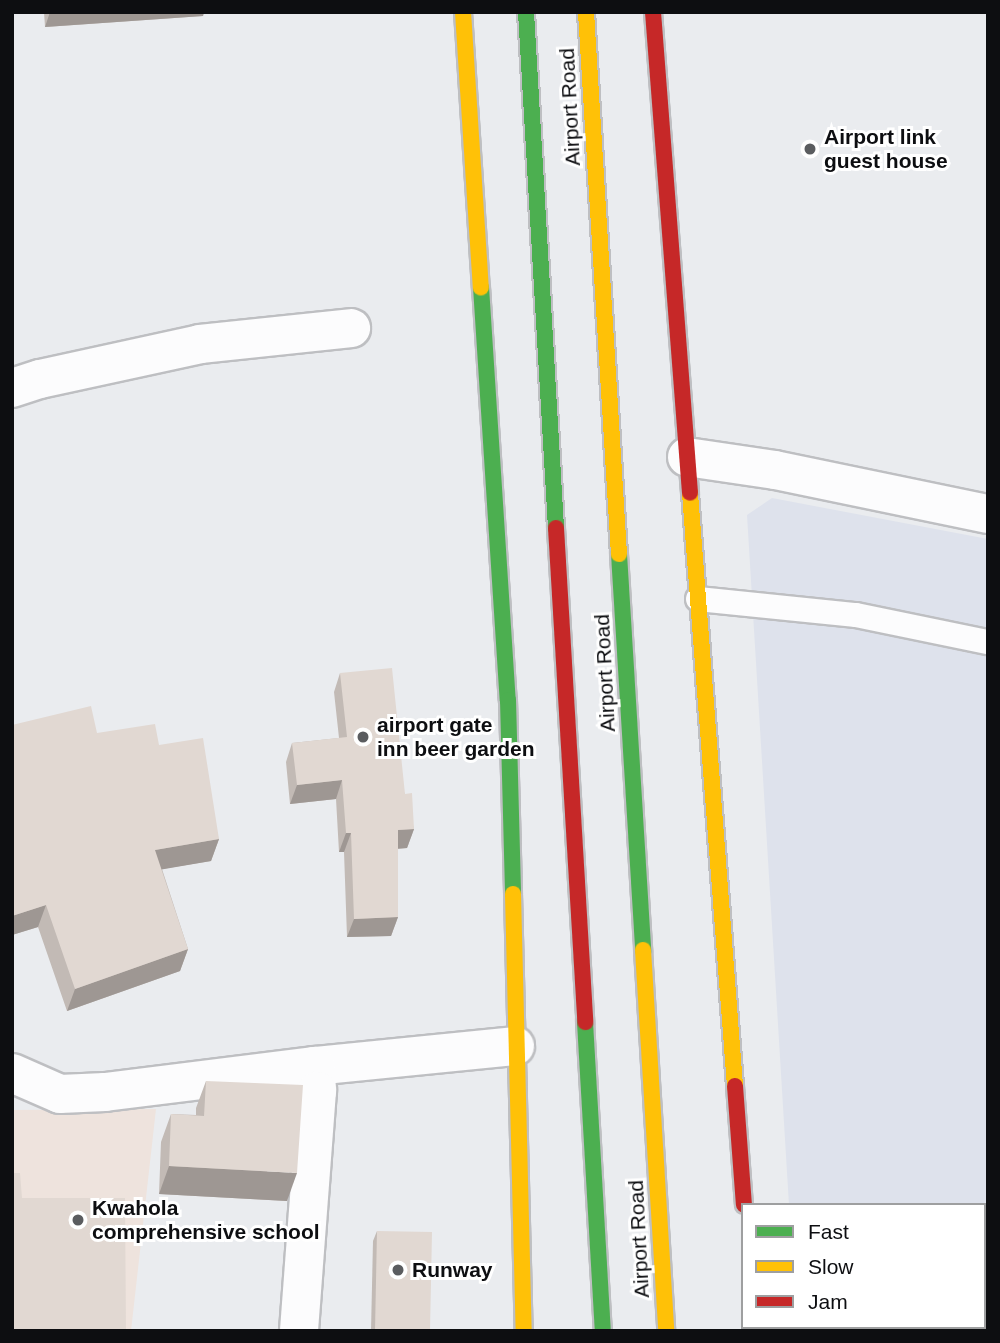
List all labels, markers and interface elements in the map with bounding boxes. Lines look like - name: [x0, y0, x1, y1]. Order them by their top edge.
- street label: Airport Road: [554, 47, 586, 167]
- place label: Airport link guest house: [824, 124, 948, 174]
- marker: Airport link guest house: [802, 141, 818, 157]
- street label: Airport Road: [589, 613, 621, 733]
- place label: airport gate inn beer garden: [377, 712, 535, 762]
- marker: airport gate inn beer garden: [355, 729, 371, 745]
- street label: Airport Road: [623, 1179, 655, 1299]
- place label: Kwahola comprehensive school: [92, 1195, 320, 1245]
- legend: [741, 1203, 986, 1329]
- marker: Kwahola comprehensive school: [70, 1212, 86, 1228]
- text: Fast: [808, 1220, 849, 1243]
- text: Slow: [808, 1255, 854, 1278]
- place label: Runway: [412, 1257, 493, 1283]
- marker: Runway: [390, 1262, 406, 1278]
- text: Jam: [808, 1290, 848, 1313]

